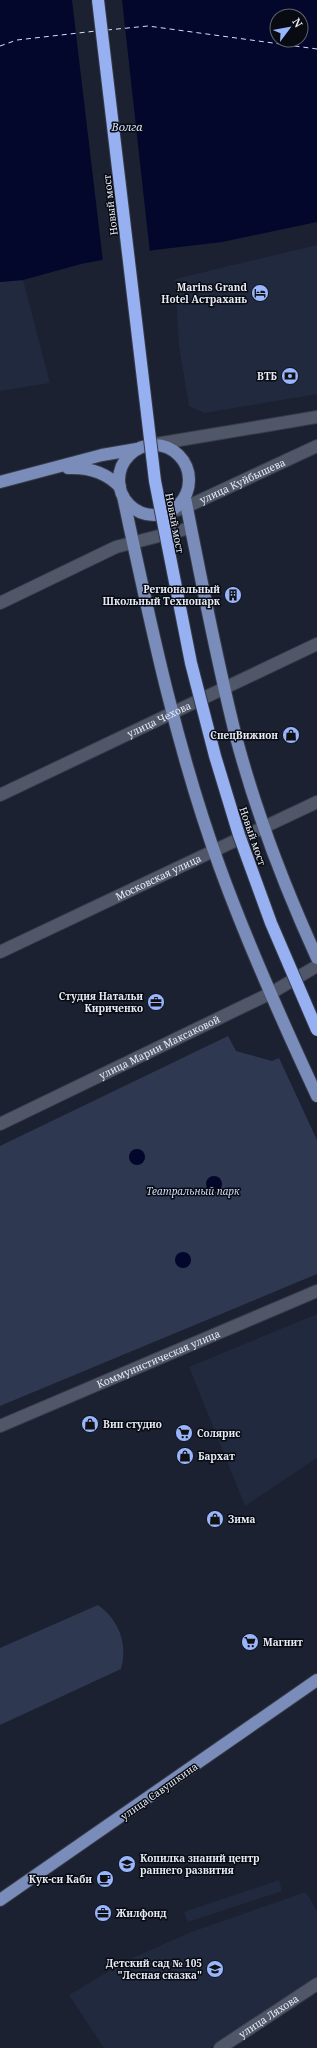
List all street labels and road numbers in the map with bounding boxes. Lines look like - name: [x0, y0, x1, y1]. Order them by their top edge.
- street label: Новый мост: [99, 173, 121, 236]
- street label: улица Куйбышева: [197, 455, 288, 507]
- street label: Новый мост: [162, 492, 188, 555]
- street label: улица Чехова: [125, 698, 193, 741]
- street label: Новый мост: [236, 805, 270, 868]
- street label: Московская улица: [113, 851, 204, 903]
- street label: улица Марии Максаковой: [97, 1012, 222, 1082]
- street label: Коммунистическая улица: [94, 1326, 222, 1391]
- street label: улица Савушкина: [118, 1759, 201, 1823]
- street label: улица Ляхова: [236, 1991, 301, 2041]

